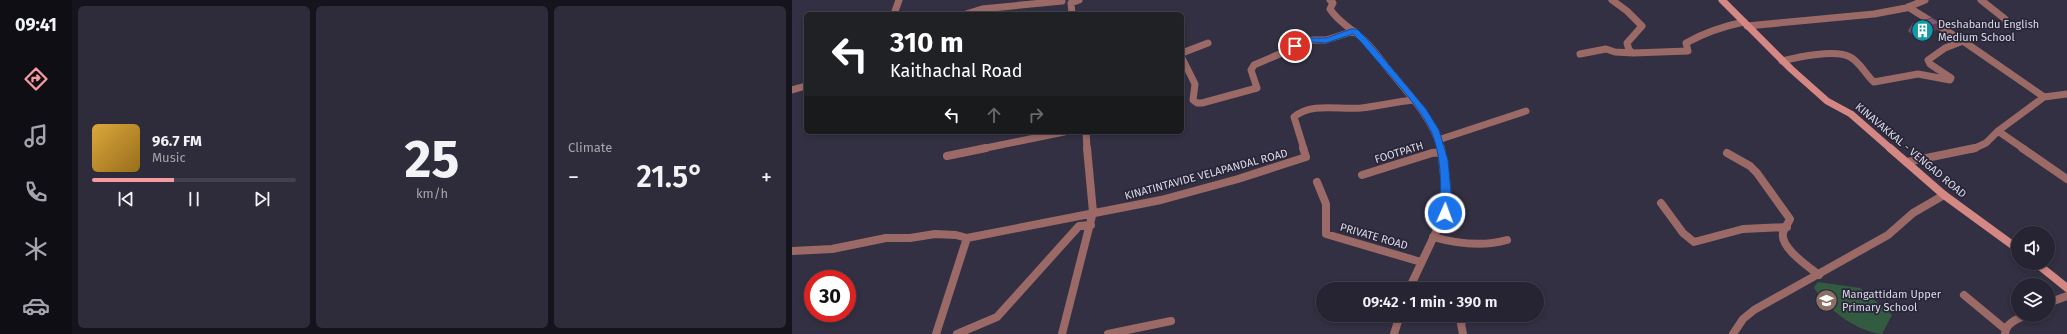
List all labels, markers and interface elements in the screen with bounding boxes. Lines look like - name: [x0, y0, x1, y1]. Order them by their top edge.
- text: 09:41: [15, 14, 57, 36]
- building icon: Deshabandu English Medium School: [1910, 17, 1936, 43]
- place label: Deshabandu English Medium School: [1938, 18, 2039, 44]
- text: 310 m: [890, 26, 964, 59]
- icon: left: [824, 28, 876, 80]
- pin: [1278, 29, 1312, 63]
- icon: arrive: [1284, 35, 1306, 57]
- text: Kaithachal Road: [890, 60, 1023, 82]
- icon: directions: [22, 65, 50, 93]
- street label: KINAVAKKAL - VENGAD ROAD: [1853, 100, 1969, 201]
- icon: left: [941, 104, 963, 126]
- icon: ahead: [983, 104, 1005, 126]
- icon: right: [1025, 104, 1047, 126]
- icon: music: [22, 122, 50, 150]
- text: 25: [405, 128, 459, 191]
- text: 96.7 FM: [152, 132, 202, 150]
- street label: FOOTPATH: [1373, 139, 1425, 166]
- text: Climate: [568, 140, 612, 155]
- street label: KINATINTAVIDE VELAPANDAL ROAD: [1123, 146, 1289, 203]
- text: Music: [152, 150, 186, 165]
- text: 21.5°: [637, 159, 704, 195]
- text: −: [568, 164, 579, 191]
- text: +: [761, 164, 772, 191]
- icon: phone: [22, 178, 50, 206]
- text: km/h: [416, 186, 448, 201]
- icon: previous: [115, 188, 137, 210]
- icon: pause: [183, 188, 205, 210]
- icon: next: [251, 188, 273, 210]
- position arrow: [1424, 192, 1466, 234]
- street label: PRIVATE ROAD: [1338, 221, 1409, 252]
- map controls: [2011, 226, 2055, 322]
- button: sound: [2011, 226, 2055, 270]
- icon: climate: [22, 235, 50, 263]
- speed limit sign: 30: [804, 270, 856, 322]
- button: layers: [2011, 278, 2055, 322]
- school or university icon: Mangattidam Upper Primary School: [1813, 287, 1839, 313]
- place label: Mangattidam Upper Primary School: [1842, 288, 1942, 314]
- icon: car: [22, 292, 50, 320]
- text: 09:42 · 1 min · 390 m: [1363, 293, 1497, 311]

